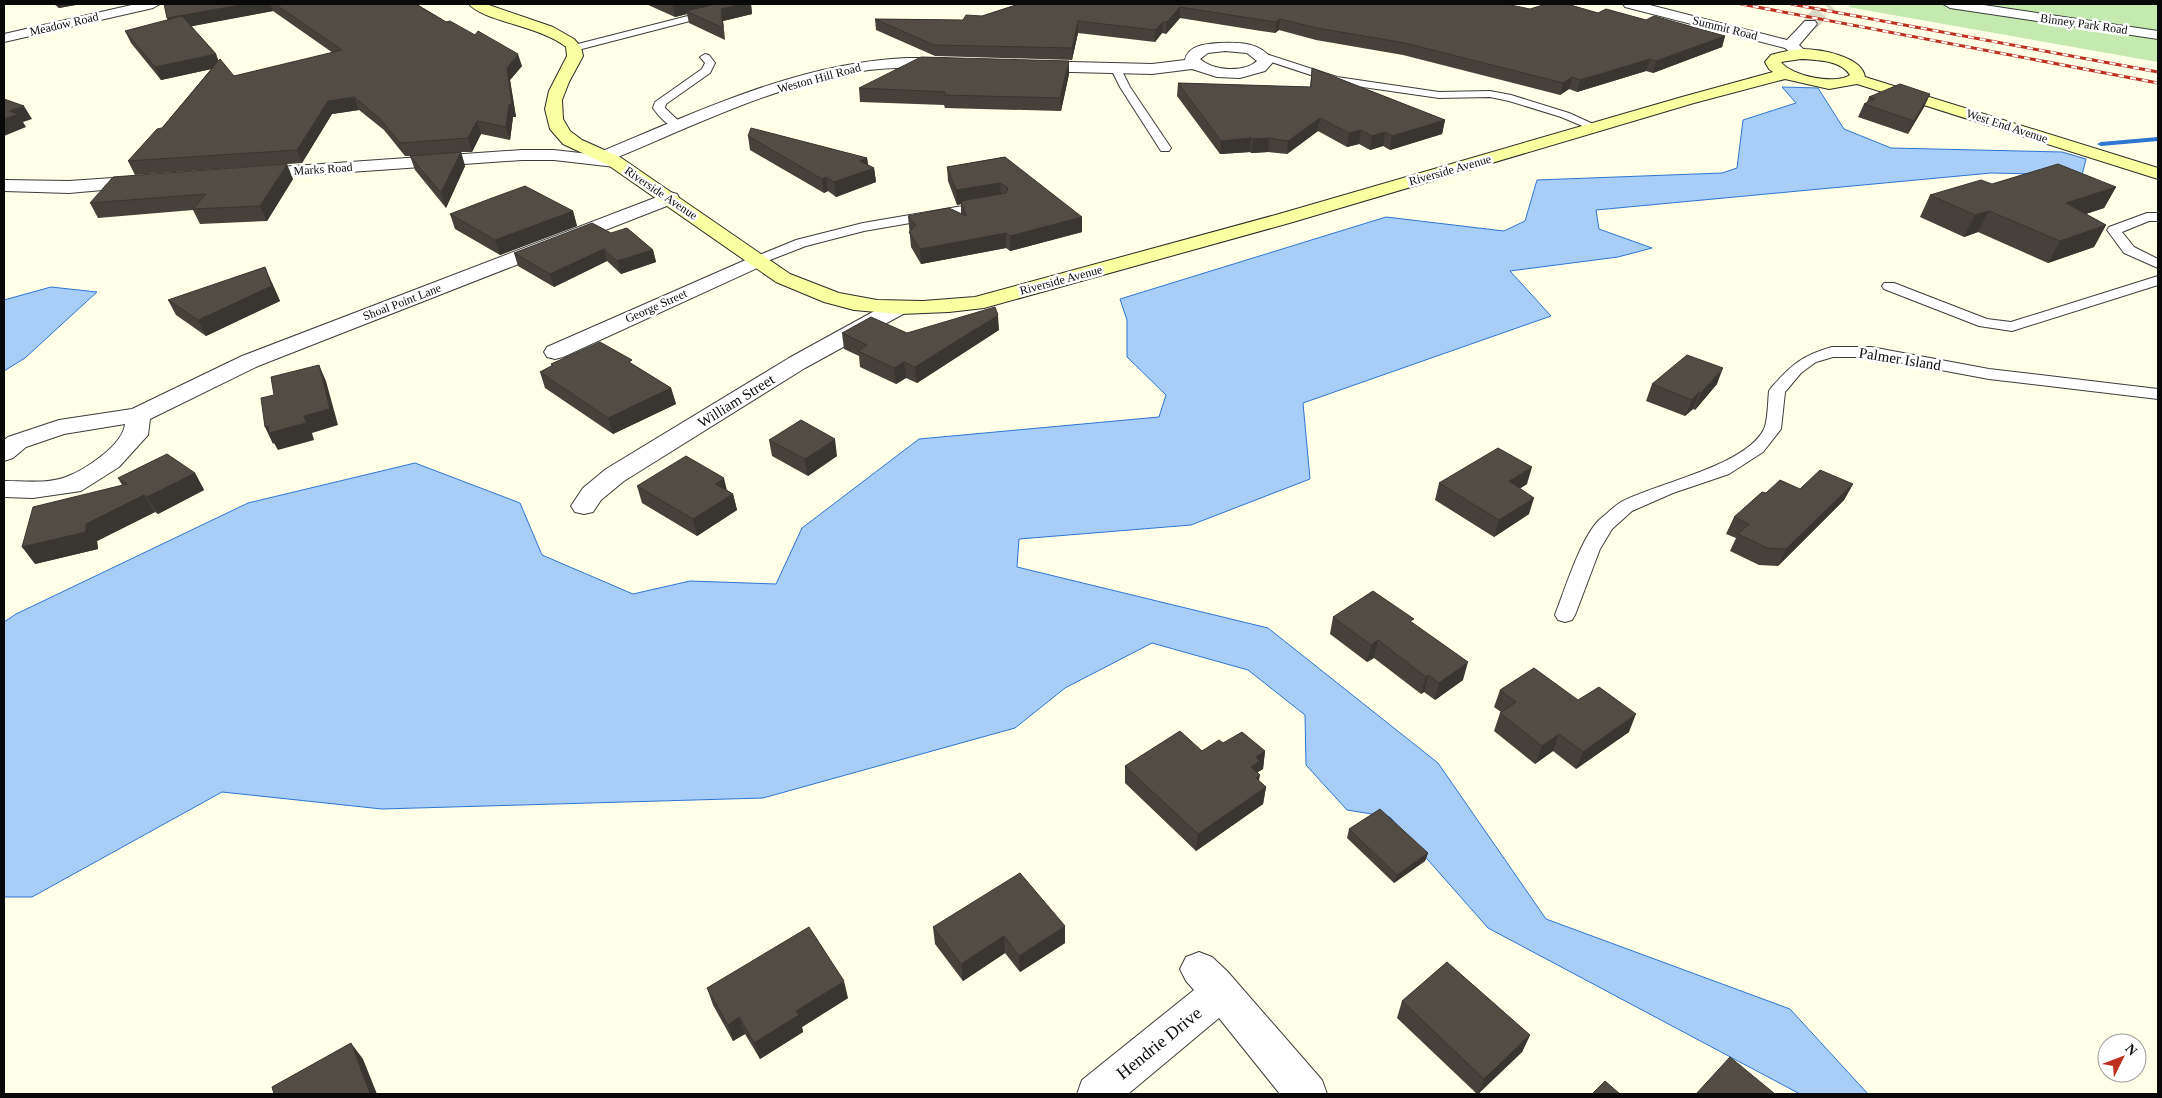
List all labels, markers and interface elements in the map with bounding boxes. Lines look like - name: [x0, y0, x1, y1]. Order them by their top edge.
- street label: Meadow Road: [28, 9, 100, 39]
- street label: Binney Park Road: [2039, 11, 2129, 37]
- street label: Summit Road: [1691, 13, 1759, 43]
- street label: Weston Hill Road: [776, 60, 862, 96]
- street label: West End Avenue: [1965, 106, 2049, 146]
- street label: Riverside Avenue: [1407, 152, 1493, 188]
- street label: Marks Road: [293, 160, 353, 178]
- street label: Riverside Avenue: [622, 163, 700, 223]
- street label: Riverside Avenue: [1018, 262, 1104, 298]
- street label: Shoal Point Lane: [361, 281, 443, 323]
- street label: George Street: [623, 286, 690, 326]
- street label: Palmer Island: [1858, 345, 1943, 373]
- street label: William Street: [695, 371, 778, 431]
- street label: Hendrie Drive: [1113, 1003, 1205, 1083]
- north arrow: [2097, 1033, 2147, 1083]
- text: N: [2122, 1041, 2140, 1058]

